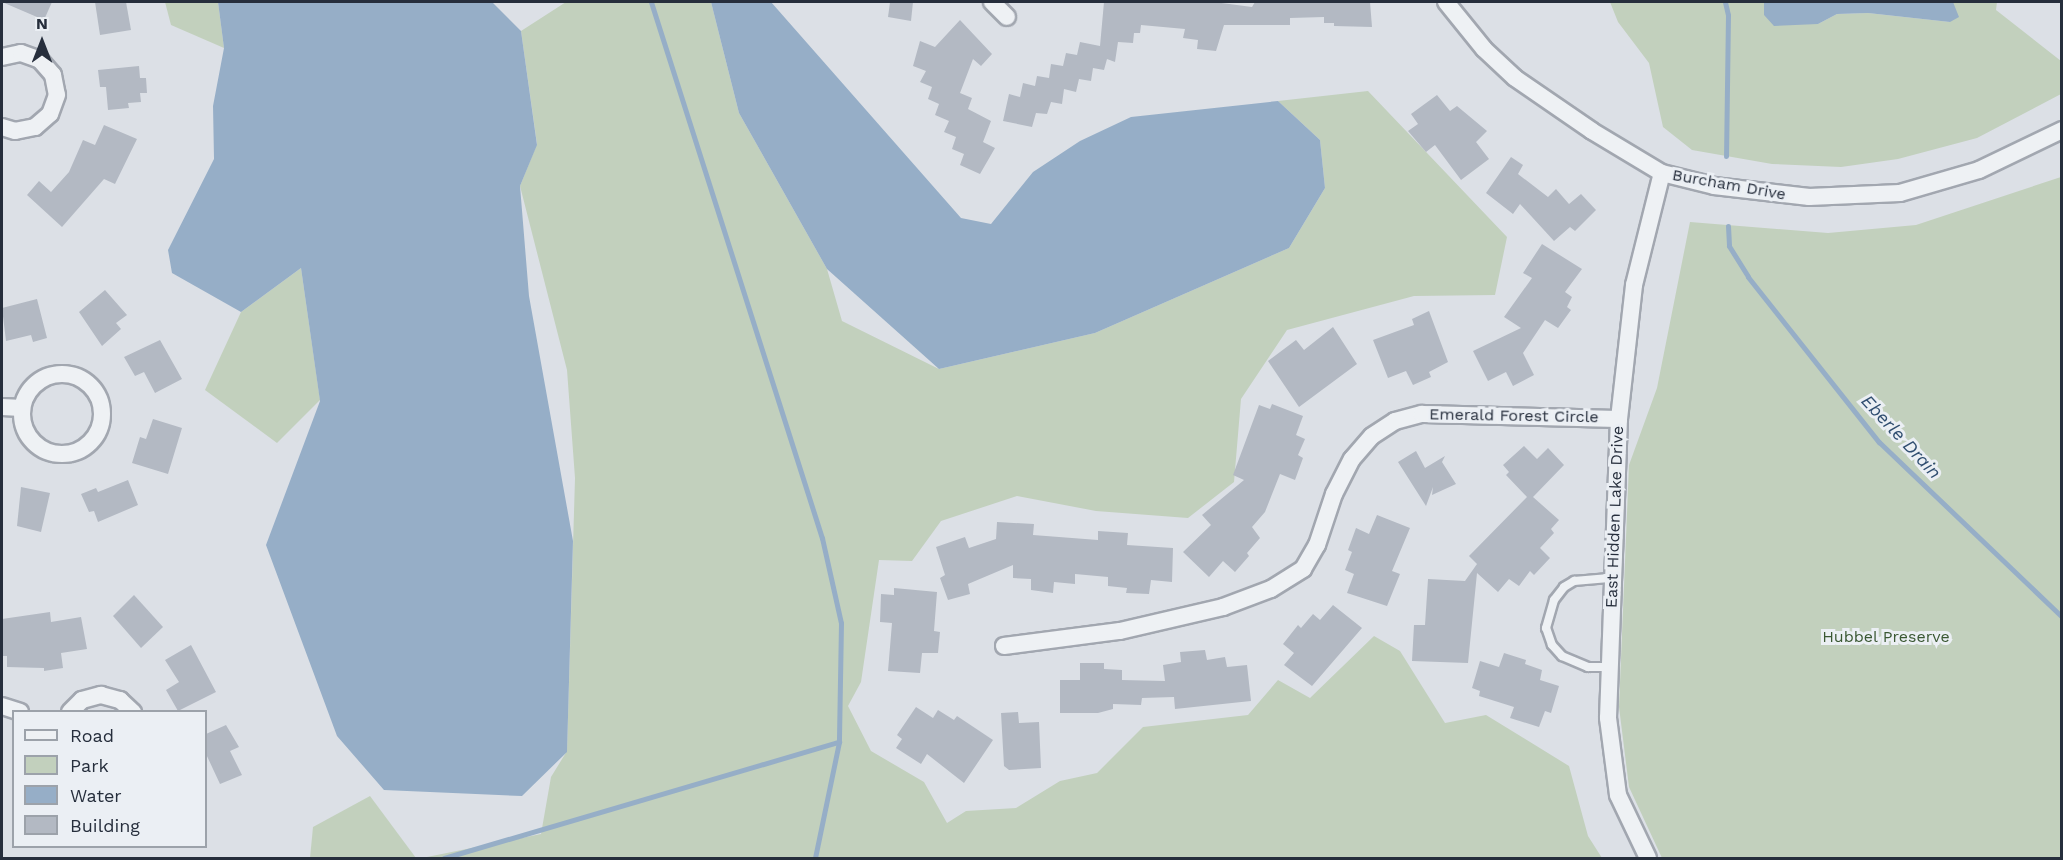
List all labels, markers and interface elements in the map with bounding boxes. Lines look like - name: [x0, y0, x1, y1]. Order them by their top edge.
- north arrow: [12, 12, 72, 72]
- text: N: [36, 14, 48, 33]
- street label: Burcham Drive: [1671, 166, 1787, 204]
- water label: Eberle Drain: [1857, 390, 1945, 484]
- street label: Emerald Forest Circle: [1429, 405, 1599, 427]
- street label: East Hidden Lake Drive: [1602, 426, 1628, 608]
- park label: Hubbel Preserve: [1822, 627, 1950, 647]
- legend: [12, 710, 207, 848]
- text: Road: [70, 725, 114, 746]
- text: Park: [70, 755, 109, 776]
- text: Water: [70, 785, 122, 806]
- text: Building: [70, 815, 140, 836]

